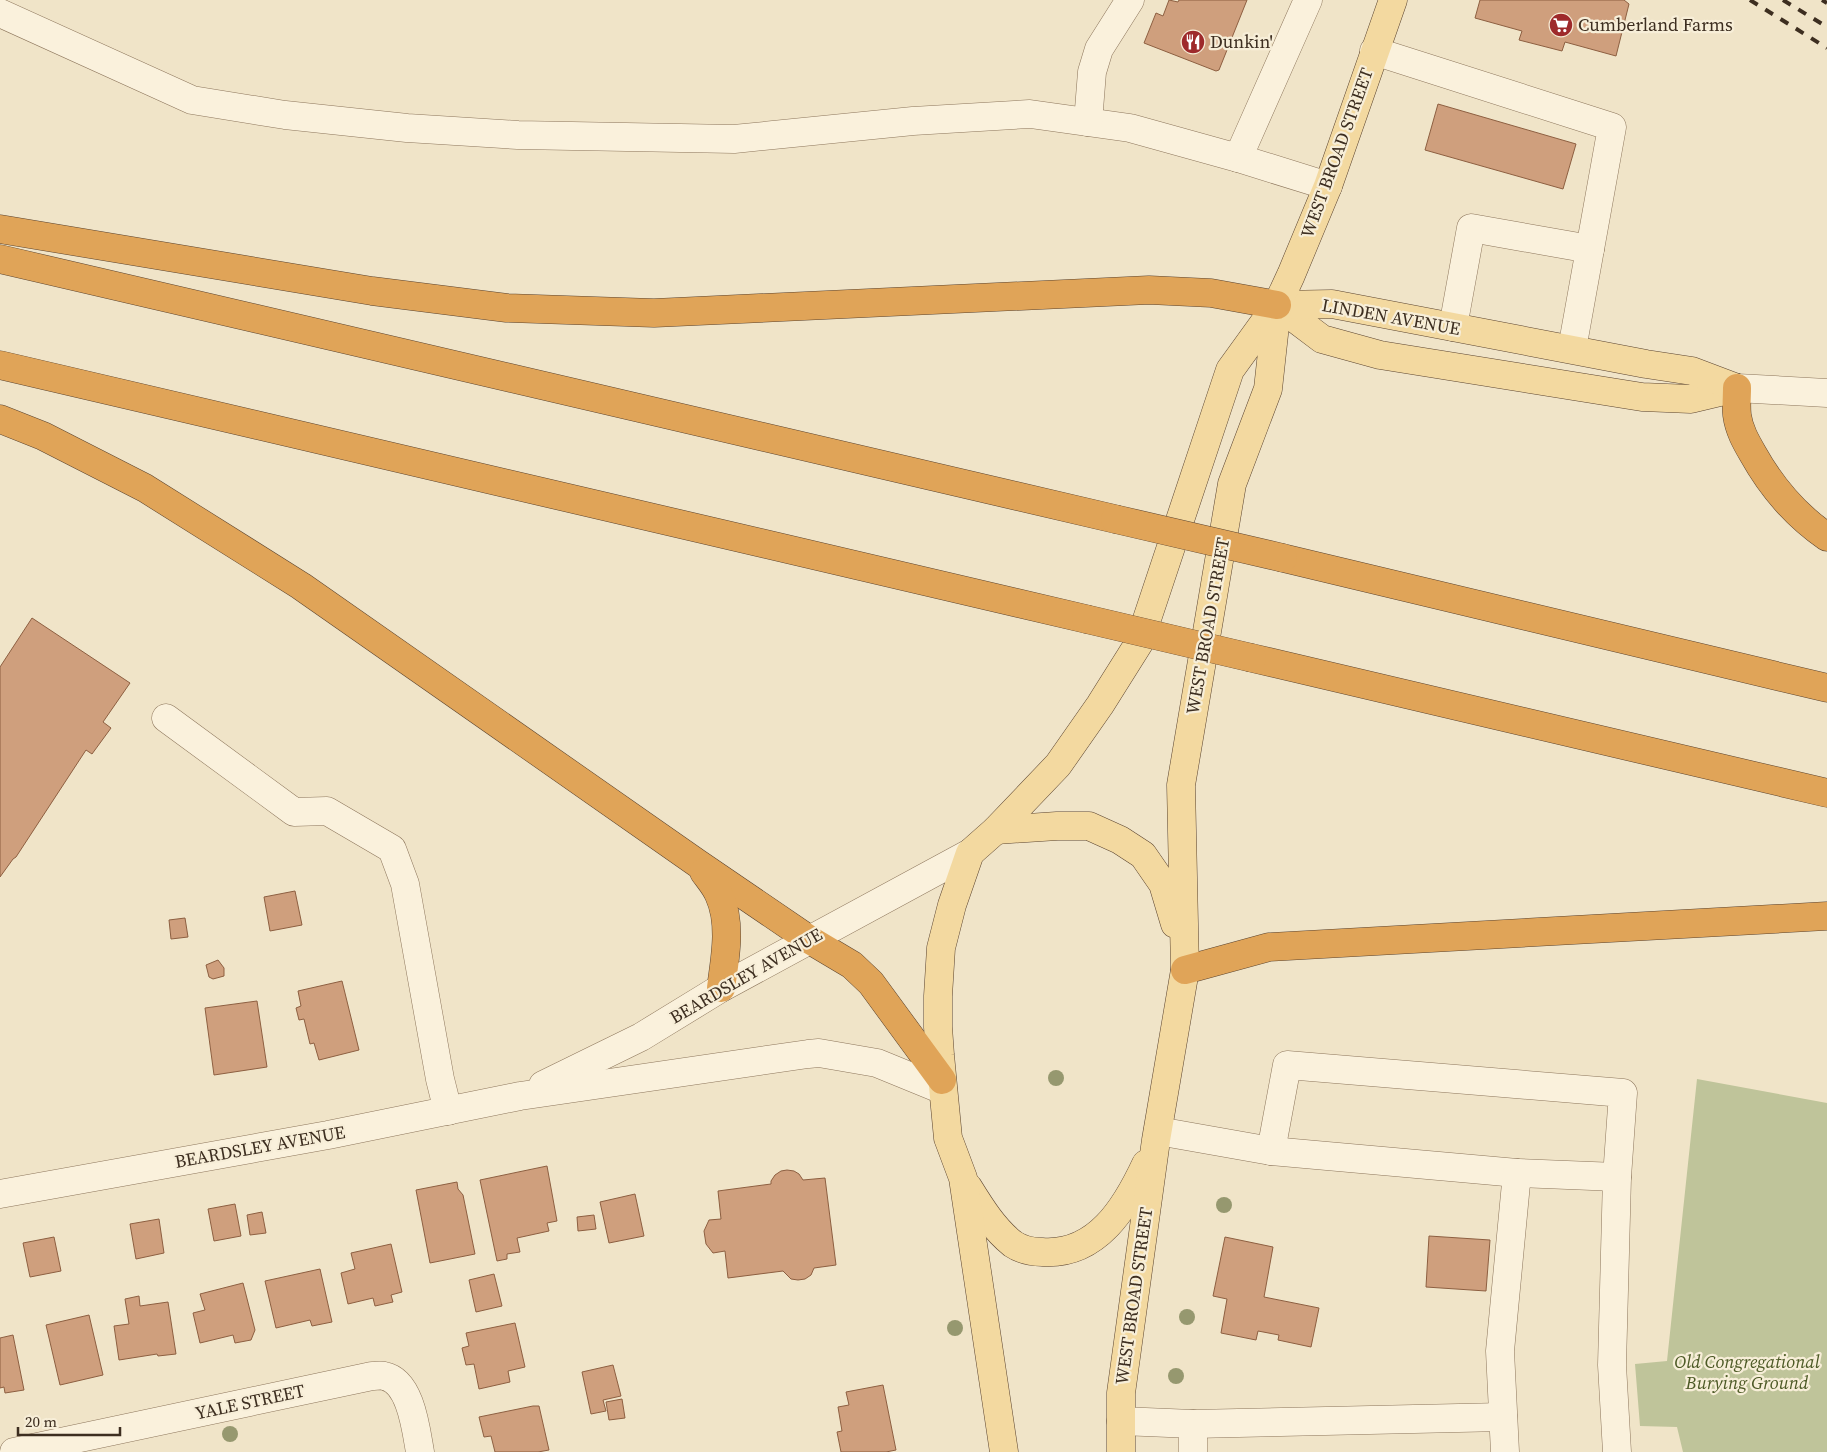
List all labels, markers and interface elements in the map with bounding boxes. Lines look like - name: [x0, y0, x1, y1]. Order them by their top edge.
- supermarket icon: Cumberland Farms: [1548, 12, 1574, 38]
- place label: Cumberland Farms: [1578, 12, 1733, 37]
- restaurant icon: Dunkin': [1180, 29, 1206, 55]
- place label: Dunkin': [1210, 29, 1273, 54]
- street label: WEST BROAD STREET: [1294, 64, 1379, 241]
- street label: LINDEN AVENUE: [1320, 292, 1462, 341]
- street label: WEST BROAD STREET: [1180, 535, 1235, 716]
- street label: BEARDSLEY AVENUE: [665, 922, 827, 1030]
- street label: BEARDSLEY AVENUE: [173, 1119, 347, 1174]
- street label: WEST BROAD STREET: [1109, 1205, 1158, 1386]
- park label: Old Congregational Burying Ground: [1674, 1349, 1820, 1395]
- street label: YALE STREET: [193, 1378, 307, 1425]
- scale bar: [18, 1404, 120, 1436]
- text: 20 m: [25, 1411, 57, 1432]

